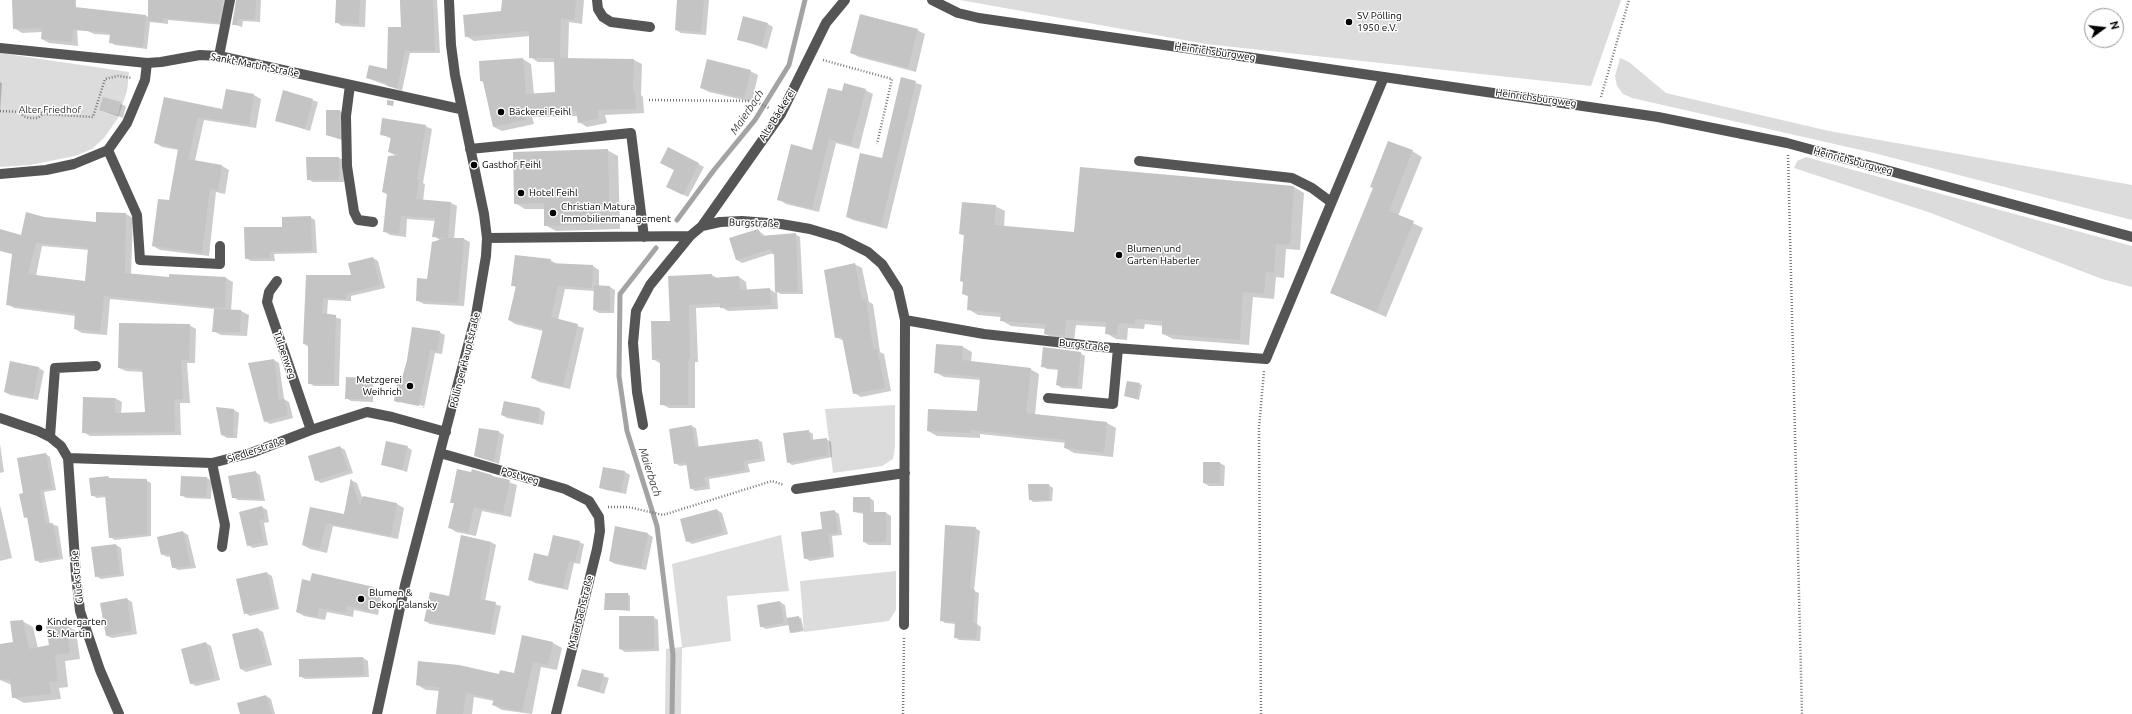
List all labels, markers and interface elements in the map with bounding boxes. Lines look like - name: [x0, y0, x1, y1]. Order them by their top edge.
- north arrow: [2084, 8, 2124, 48]
- place label: SV Pölling 1950 e.V.: [1357, 10, 1402, 34]
- marker: SV Pölling 1950 e.V.: [1344, 17, 1354, 27]
- text: N: [2108, 20, 2121, 31]
- street label: Heinrichsbürgweg: [1174, 40, 1256, 64]
- street label: Sankt-Martin-Straße: [210, 51, 300, 79]
- street label: Heinrichsbürgweg: [1495, 86, 1577, 110]
- water label: Maierbach: [727, 87, 767, 137]
- street label: Alte Bäckerei: [756, 87, 798, 143]
- park label: Alter Friedhof: [19, 104, 81, 116]
- place label: Bäckerei Feihl: [509, 106, 571, 118]
- marker: Bäckerei Feihl: [496, 107, 506, 117]
- street label: Heinrichsbürgweg: [1812, 145, 1894, 177]
- place label: Gasthof Feihl: [482, 159, 541, 171]
- marker: Gasthof Feihl: [469, 160, 479, 170]
- place label: Hotel Feihl: [529, 187, 578, 199]
- marker: Hotel Feihl: [516, 188, 526, 198]
- place label: Christian Matura Immobilienmanagement: [561, 201, 671, 224]
- marker: Christian Matura Immobilienmanagement: [548, 208, 558, 218]
- street label: Burgstraße: [729, 216, 779, 230]
- place label: Blumen und Garten Haberler: [1127, 243, 1199, 266]
- marker: Blumen und Garten Haberler: [1114, 250, 1124, 260]
- street label: Pöllinger Hauptstraße: [447, 311, 483, 409]
- street label: Tulpenweg: [271, 330, 299, 380]
- street label: Burgstraße: [1058, 336, 1110, 354]
- place label: Metzgerei Weihrich: [356, 374, 402, 398]
- marker: Metzgerei Weihrich: [405, 381, 415, 391]
- street label: Siedlerstraße: [226, 435, 286, 465]
- water label: Maierbach: [636, 446, 664, 498]
- street label: Postweg: [500, 465, 540, 487]
- street label: Glückstraße: [68, 550, 86, 604]
- street label: Maierbachstraße: [566, 574, 596, 650]
- place label: Blumen & Dekor Palansky: [369, 587, 437, 610]
- marker: Blumen & Dekor Palansky: [356, 594, 366, 604]
- place label: Kindergarten St. Martin: [47, 616, 106, 640]
- marker: Kindergarten St. Martin: [34, 623, 44, 633]

